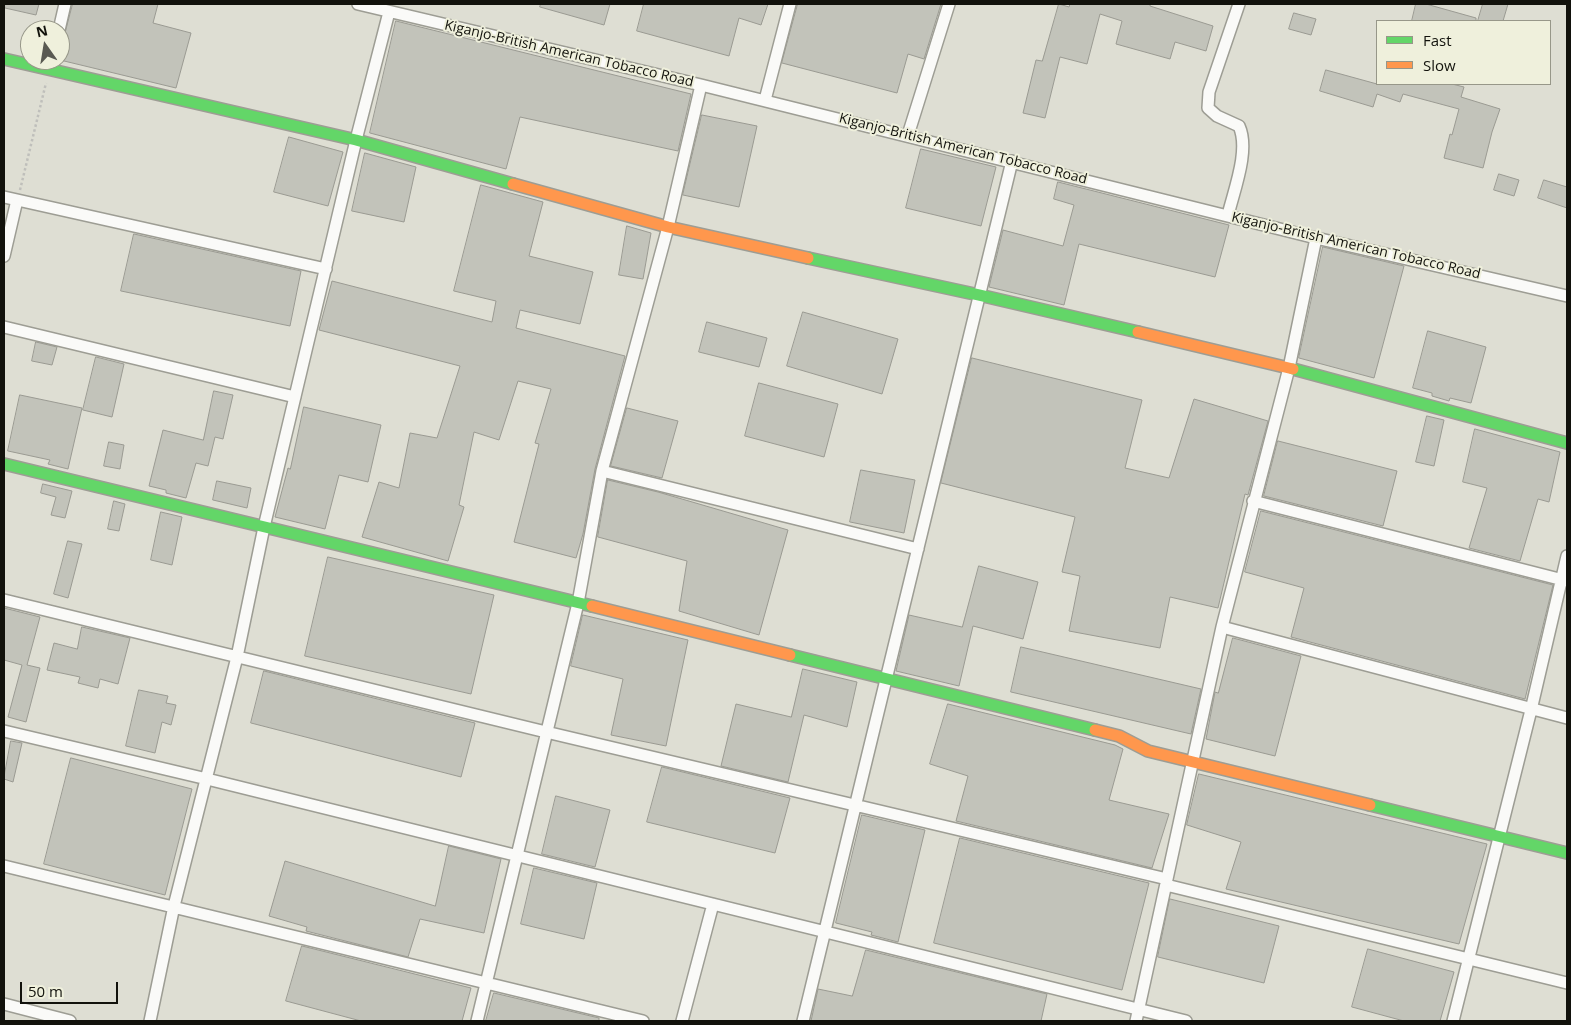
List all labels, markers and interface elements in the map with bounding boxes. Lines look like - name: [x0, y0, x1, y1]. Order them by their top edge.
- street label: Kiganjo-British American Tobacco Road: [443, 17, 695, 91]
- north arrow: [20, 20, 70, 70]
- text: N: [34, 20, 49, 41]
- legend: [1376, 20, 1551, 85]
- text: Fast: [1423, 30, 1452, 50]
- text: Slow: [1423, 55, 1456, 75]
- street label: Kiganjo-British American Tobacco Road: [837, 110, 1089, 188]
- street label: Kiganjo-British American Tobacco Road: [1230, 209, 1482, 283]
- scale bar: [22, 972, 120, 1004]
- text: 50 m: [28, 981, 63, 1001]

